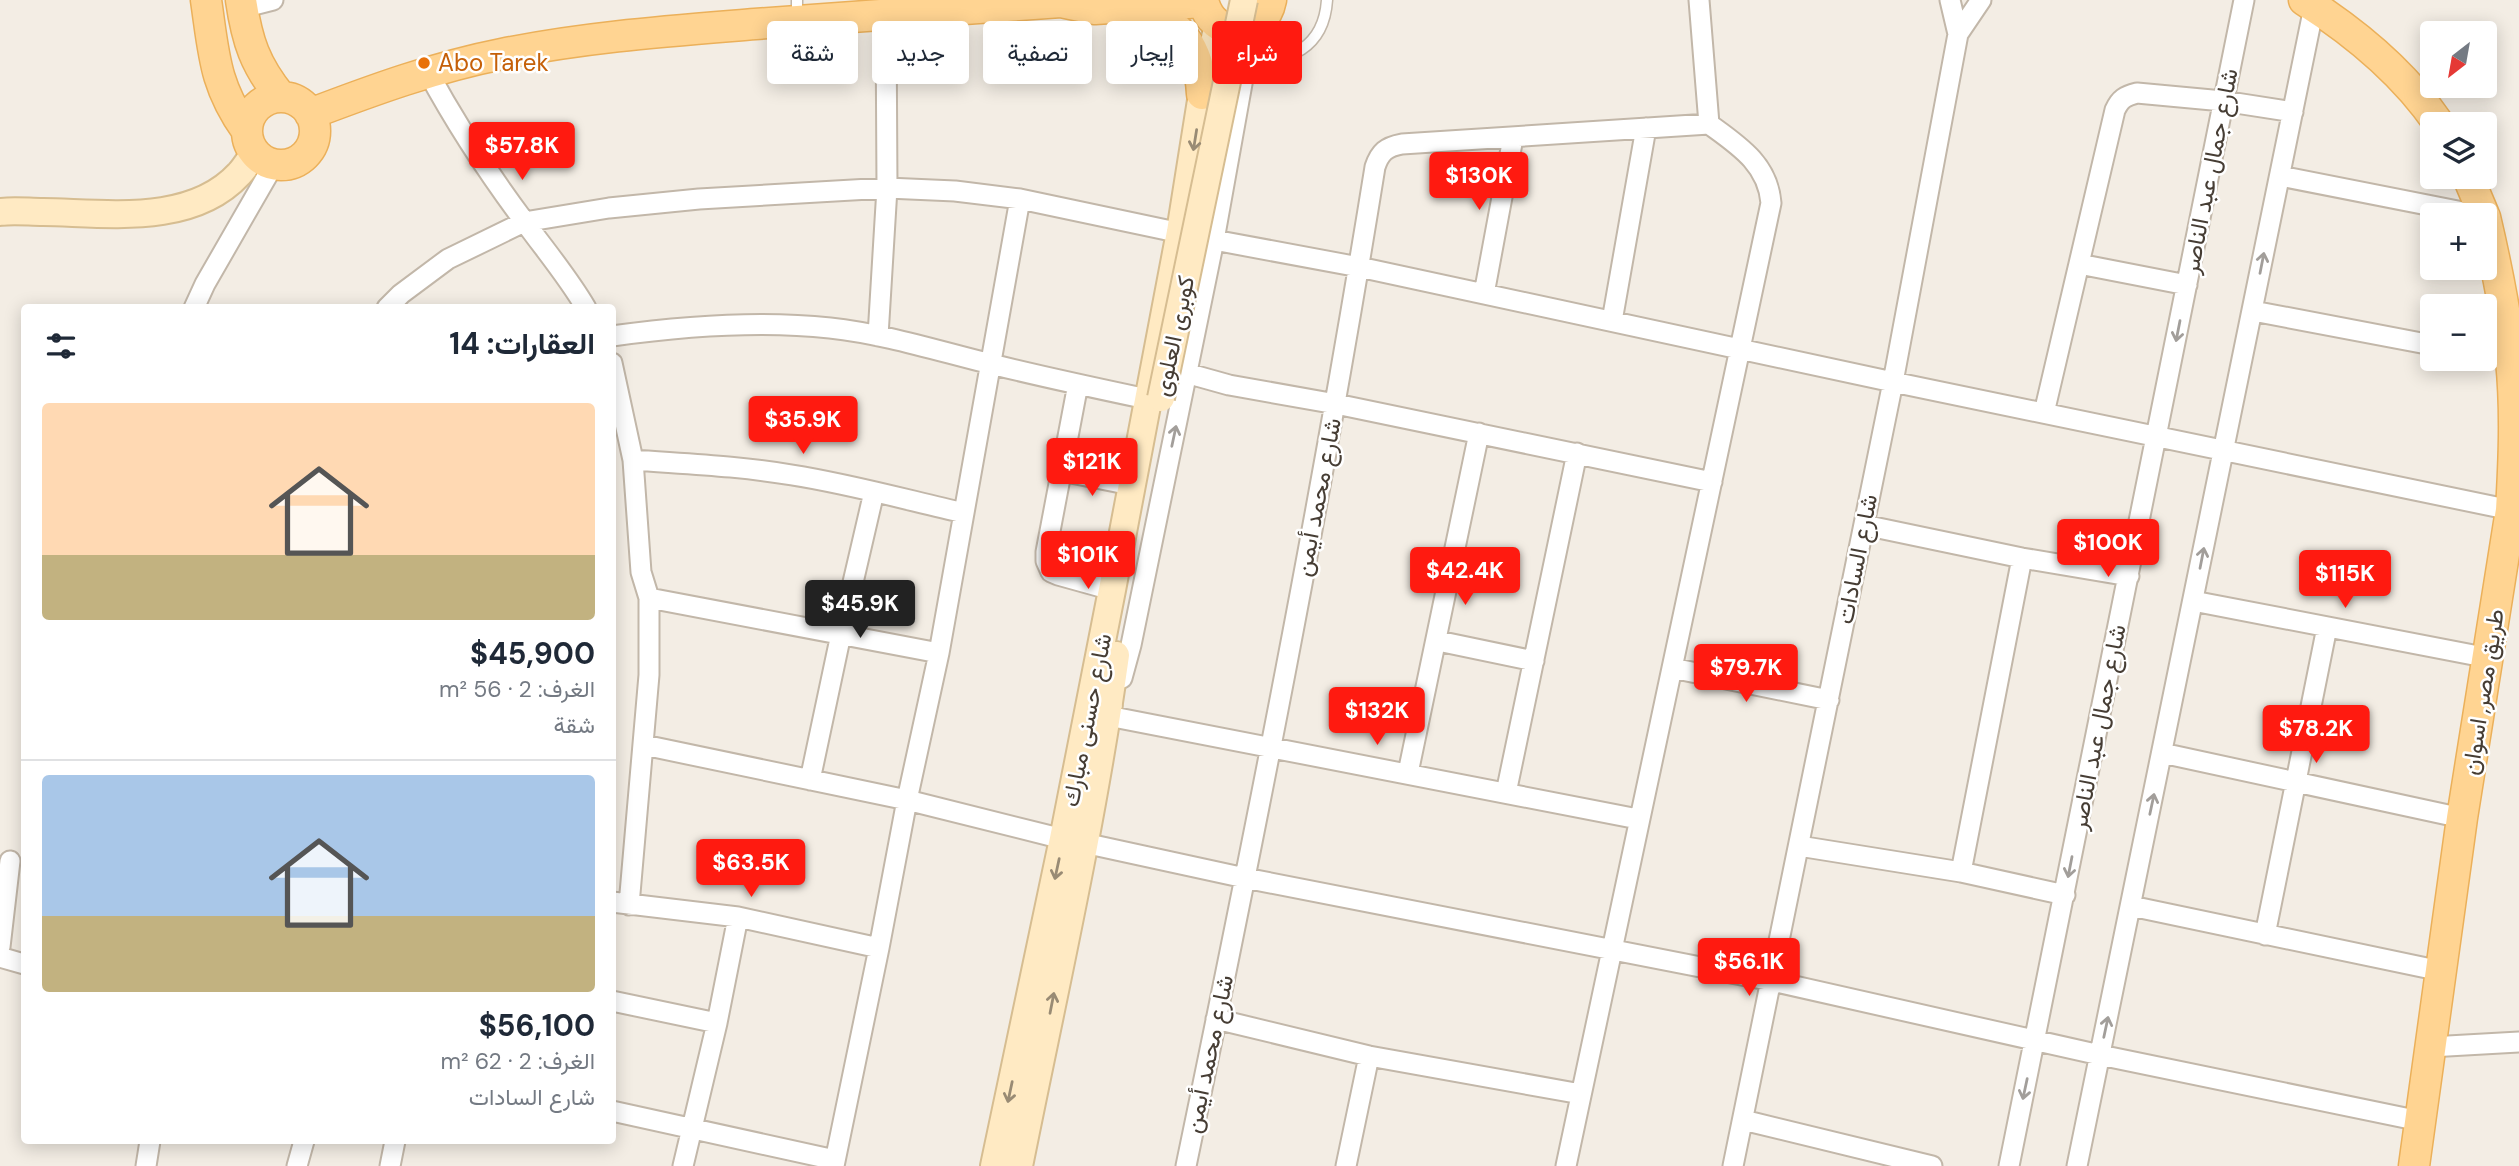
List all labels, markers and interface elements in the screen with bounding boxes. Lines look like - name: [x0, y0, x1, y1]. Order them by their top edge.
- chip: شقة: [767, 21, 858, 84]
- chip: جديد: [872, 21, 969, 84]
- chip: تصفية: [983, 21, 1092, 84]
- chip: إيجار: [1106, 21, 1198, 84]
- chip: شراء: [1212, 21, 1302, 84]
- north arrow: [2420, 21, 2497, 98]
- map controls: [2420, 21, 2497, 371]
- place label: Abo Tarek: [438, 47, 548, 78]
- marker: Abo Tarek: [416, 55, 432, 71]
- street label: شارع جمال عبد الناصر: [2174, 66, 2246, 277]
- button: layers: [2420, 112, 2497, 189]
- pin: $57.8K: [465, 122, 579, 182]
- one-way arrow: [1188, 128, 1201, 151]
- text: $57.8K: [485, 130, 559, 160]
- pin: $130K: [1430, 152, 1528, 212]
- text: $130K: [1445, 160, 1513, 190]
- button: +: [2420, 203, 2497, 280]
- one-way arrow: [2256, 252, 2270, 275]
- street label: كوبرى العلوى: [1146, 273, 1201, 399]
- button: −: [2420, 294, 2497, 371]
- one-way arrow: [2171, 319, 2185, 342]
- text: العقارات: 14: [449, 324, 595, 363]
- icon: filters: [42, 327, 80, 365]
- pin: $35.9K: [746, 396, 860, 456]
- text: $35.9K: [765, 404, 841, 434]
- street label: شارع محمد أيمن: [1287, 415, 1349, 579]
- one-way arrow: [1167, 425, 1181, 448]
- pin: $121K: [1043, 438, 1141, 498]
- text: $121K: [1063, 446, 1121, 476]
- icon: home: [256, 448, 382, 574]
- street label: شارع السادات: [1829, 491, 1885, 627]
- pin: $100K: [2059, 520, 2157, 579]
- text: $100K: [2073, 527, 2143, 557]
- pin: $101K: [1039, 532, 1137, 591]
- text: $101K: [1057, 539, 1119, 569]
- one-way arrow: [2196, 547, 2210, 570]
- pin: $42.4K: [1408, 548, 1522, 607]
- pin: $115K: [2296, 550, 2394, 610]
- text: $42.4K: [1426, 555, 1504, 585]
- text: $115K: [2315, 558, 2375, 588]
- pin: $45.9K: [803, 580, 917, 640]
- text: $45.9K: [821, 588, 899, 618]
- street label: طريق مصر, اسوان: [2454, 607, 2511, 777]
- street label: شارع جمال عبد الناصر: [2062, 622, 2134, 833]
- street label: شارع حسنى مبارك: [1054, 630, 1120, 810]
- text: $45,900: [470, 634, 595, 673]
- pin: $79.7K: [1689, 644, 1803, 704]
- text: $79.7K: [1710, 652, 1782, 682]
- text: الغرف: 2 · 56 m²: [439, 674, 595, 704]
- pin: $132K: [1328, 688, 1426, 747]
- text: $132K: [1345, 695, 1409, 725]
- pin: $78.2K: [2259, 706, 2373, 765]
- text: شقة: [553, 710, 595, 740]
- text: $78.2K: [2279, 713, 2353, 743]
- one-way arrow: [2145, 793, 2159, 816]
- icon: home: [256, 820, 382, 946]
- pin: $63.5K: [694, 839, 808, 899]
- text: $63.5K: [712, 847, 790, 877]
- one-way arrow: [2063, 855, 2077, 878]
- one-way arrow: [1049, 857, 1063, 880]
- pin: $56.1K: [1692, 939, 1806, 998]
- text: $56.1K: [1714, 946, 1784, 976]
- street label: شارع محمد أيمن: [1177, 972, 1241, 1136]
- one-way arrow: [1045, 992, 1059, 1015]
- text: $56,100: [479, 1006, 595, 1045]
- one-way arrow: [2100, 1016, 2114, 1039]
- text: الغرف: 2 · 62 m²: [440, 1046, 595, 1076]
- one-way arrow: [2017, 1077, 2031, 1100]
- one-way arrow: [1002, 1080, 1016, 1103]
- text: شارع السادات: [469, 1082, 595, 1112]

